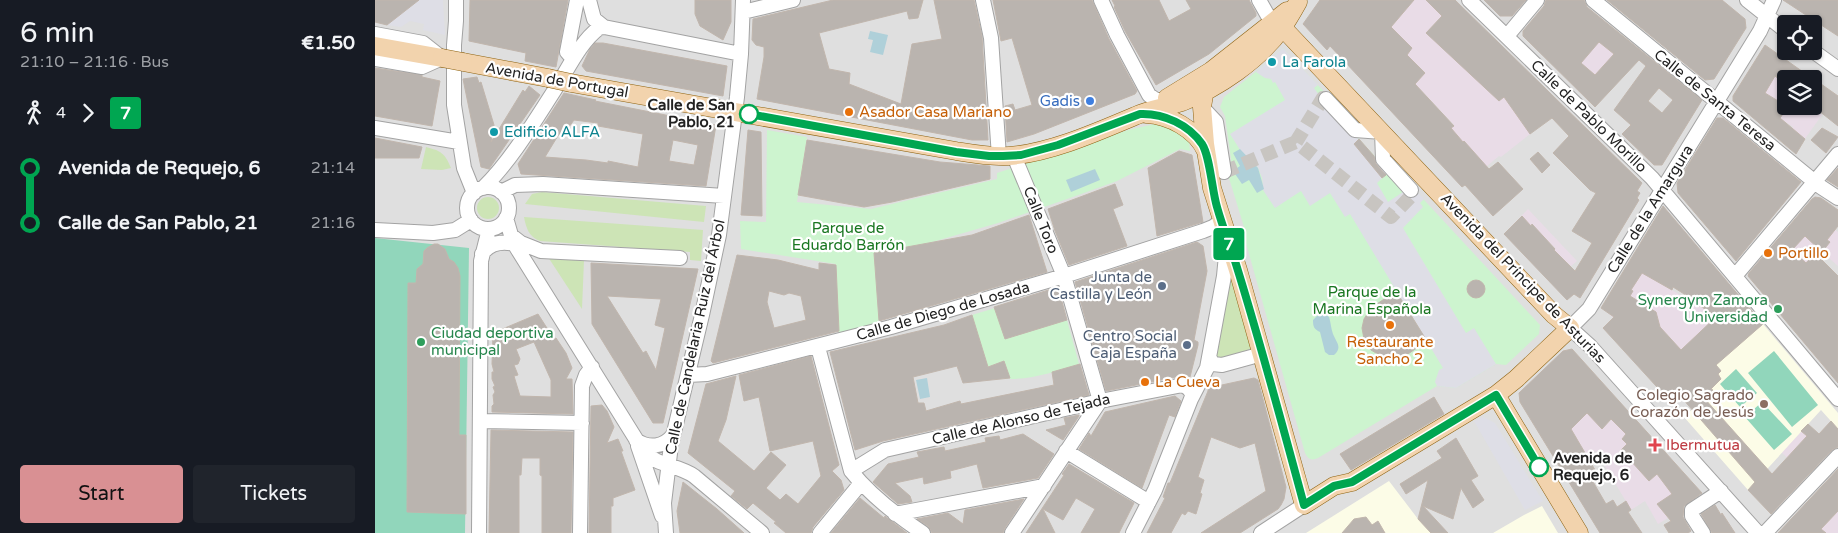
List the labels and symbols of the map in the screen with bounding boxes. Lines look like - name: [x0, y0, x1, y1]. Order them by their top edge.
- street label: Calle de Santa Teresa: [1650, 45, 1780, 155]
- place label: La Farola: [1282, 53, 1346, 71]
- marker: La Farola: [1266, 56, 1278, 68]
- street label: Calle de Pablo Morillo: [1527, 56, 1651, 176]
- street label: Avenida de Portugal: [484, 59, 630, 101]
- place label: Gadis: [1040, 92, 1080, 110]
- marker: Gadis: [1084, 95, 1096, 107]
- place label: Calle de San Pablo, 21: [648, 96, 735, 131]
- place label: Asador Casa Mariano: [859, 103, 1012, 121]
- marker: Calle de San Pablo, 21: [739, 104, 759, 124]
- marker: Asador Casa Mariano: [843, 106, 855, 118]
- place label: Edificio ALFA: [504, 123, 600, 141]
- marker: Edificio ALFA: [488, 126, 500, 138]
- street label: Calle de la Amargura: [1603, 141, 1697, 277]
- street label: Calle Toro: [1019, 184, 1063, 256]
- street label: Avenida del Príncipe de Asturias: [1437, 189, 1609, 367]
- street label: Calle de Candelaria Ruiz del Árbol: [661, 218, 729, 456]
- park label: Parque de Eduardo Barrón: [792, 219, 904, 254]
- line badge: 7: [1213, 228, 1245, 260]
- place label: Portillo: [1778, 244, 1829, 262]
- marker: Portillo: [1762, 247, 1774, 259]
- place label: Junta de Castilla y León: [1049, 268, 1152, 303]
- street label: Calle de Diego de Losada: [854, 278, 1032, 344]
- marker: Junta de Castilla y León: [1156, 280, 1168, 292]
- park label: Parque de la Marina Española: [1313, 283, 1431, 318]
- place label: Synergym Zamora Universidad: [1638, 291, 1768, 326]
- marker: Synergym Zamora Universidad: [1772, 303, 1784, 315]
- marker: Restaurante Sancho 2: [1384, 319, 1396, 331]
- place label: Ciudad deportiva municipal: [431, 324, 554, 359]
- place label: Centro Social Caja España: [1083, 327, 1177, 362]
- place label: Restaurante Sancho 2: [1347, 333, 1433, 368]
- marker: Ciudad deportiva municipal: [415, 336, 427, 348]
- marker: Centro Social Caja España: [1181, 339, 1193, 351]
- place label: La Cueva: [1155, 373, 1220, 391]
- marker: La Cueva: [1139, 376, 1151, 388]
- place label: Colegio Sagrado Corazón de Jesús: [1630, 386, 1754, 421]
- street label: Calle de Alonso de Tejada: [930, 390, 1112, 448]
- marker: Colegio Sagrado Corazón de Jesús: [1758, 398, 1770, 410]
- place label: Ibermutua: [1666, 436, 1740, 454]
- marker: Ibermutua: [1648, 438, 1662, 452]
- place label: Avenida de Requejo, 6: [1553, 449, 1633, 485]
- marker: Avenida de Requejo, 6: [1529, 457, 1549, 477]

